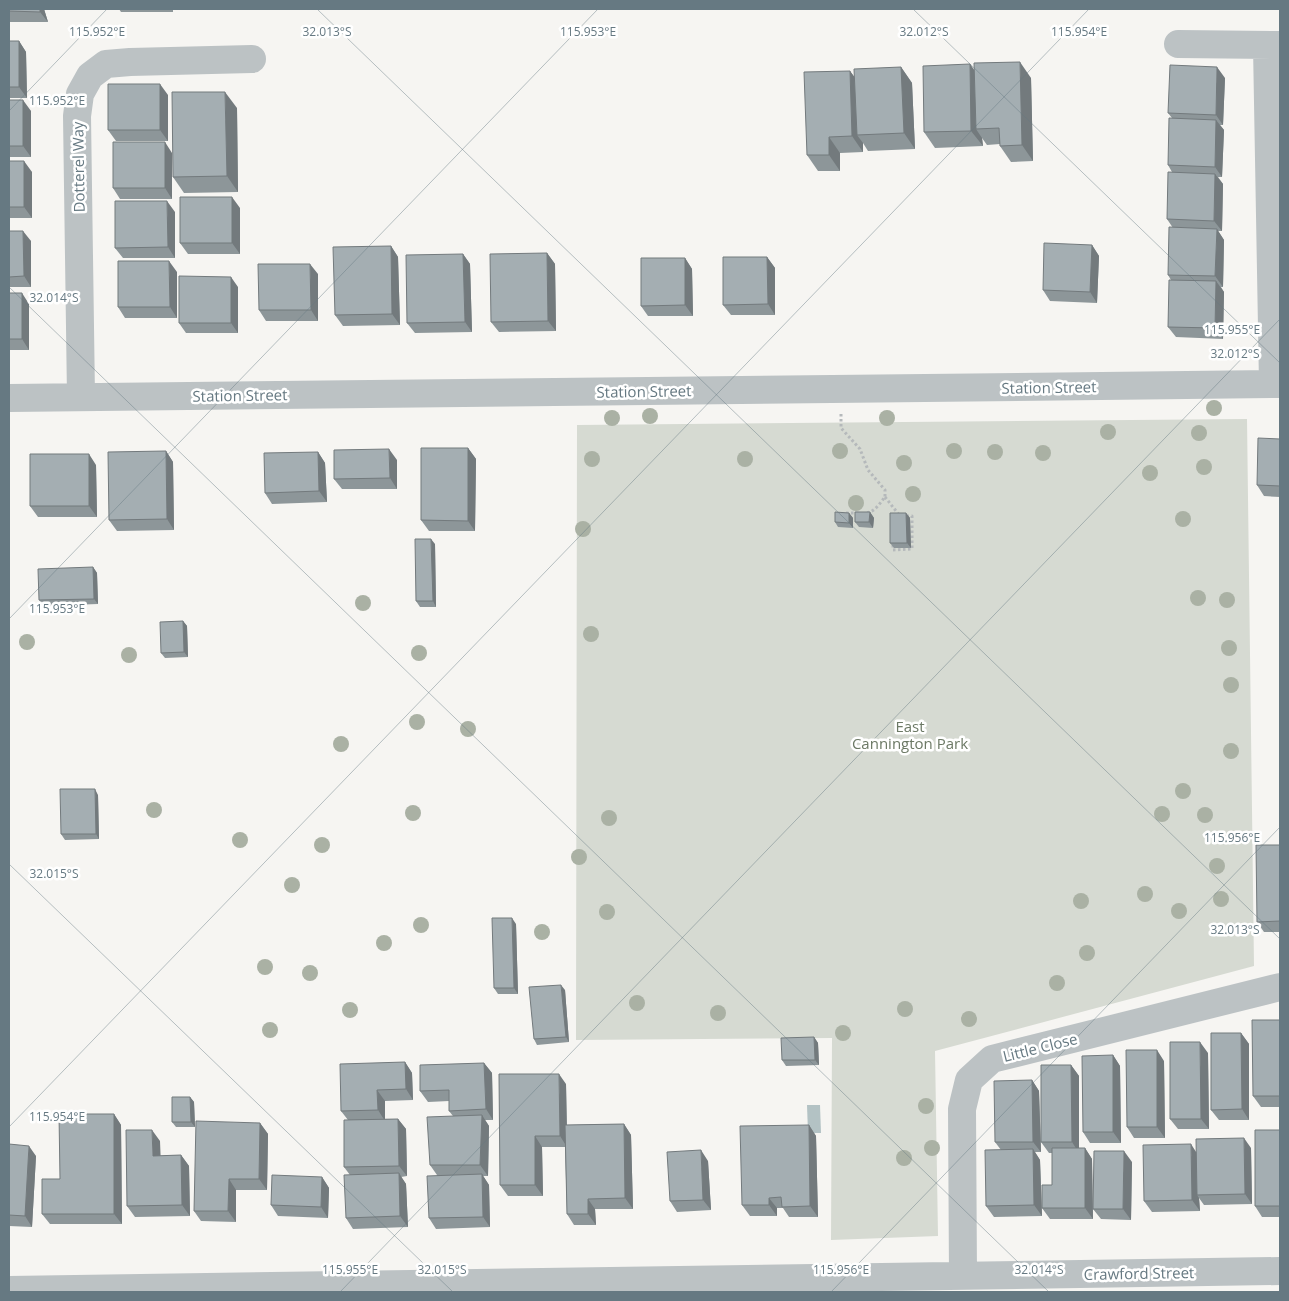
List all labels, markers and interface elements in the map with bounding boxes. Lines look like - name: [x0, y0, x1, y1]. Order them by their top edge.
- text: 115.952°E: [69, 23, 125, 40]
- text: 32.013°S: [302, 23, 352, 40]
- text: 115.953°E: [560, 23, 616, 40]
- text: 32.012°S: [899, 23, 949, 40]
- text: 115.954°E: [1051, 23, 1107, 40]
- text: 115.952°E: [29, 92, 85, 109]
- street label: Dotterel Way: [67, 121, 89, 213]
- text: 32.014°S: [29, 289, 79, 306]
- text: 115.955°E: [1204, 321, 1260, 338]
- text: 32.012°S: [1210, 345, 1260, 362]
- street label: Station Street: [1001, 376, 1097, 398]
- street label: Station Street: [596, 380, 692, 402]
- street label: Station Street: [192, 384, 288, 406]
- text: 115.953°E: [29, 600, 85, 617]
- park label: East Cannington Park: [852, 716, 968, 753]
- text: 115.956°E: [1204, 829, 1260, 846]
- text: 32.015°S: [29, 865, 79, 882]
- text: 32.013°S: [1210, 921, 1260, 938]
- street label: Little Close: [1001, 1028, 1079, 1066]
- text: 115.954°E: [29, 1108, 85, 1125]
- text: 115.955°E: [322, 1261, 378, 1278]
- text: 32.015°S: [417, 1261, 467, 1278]
- text: 115.956°E: [813, 1261, 869, 1278]
- text: 32.014°S: [1014, 1261, 1064, 1278]
- street label: Crawford Street: [1083, 1262, 1195, 1284]

